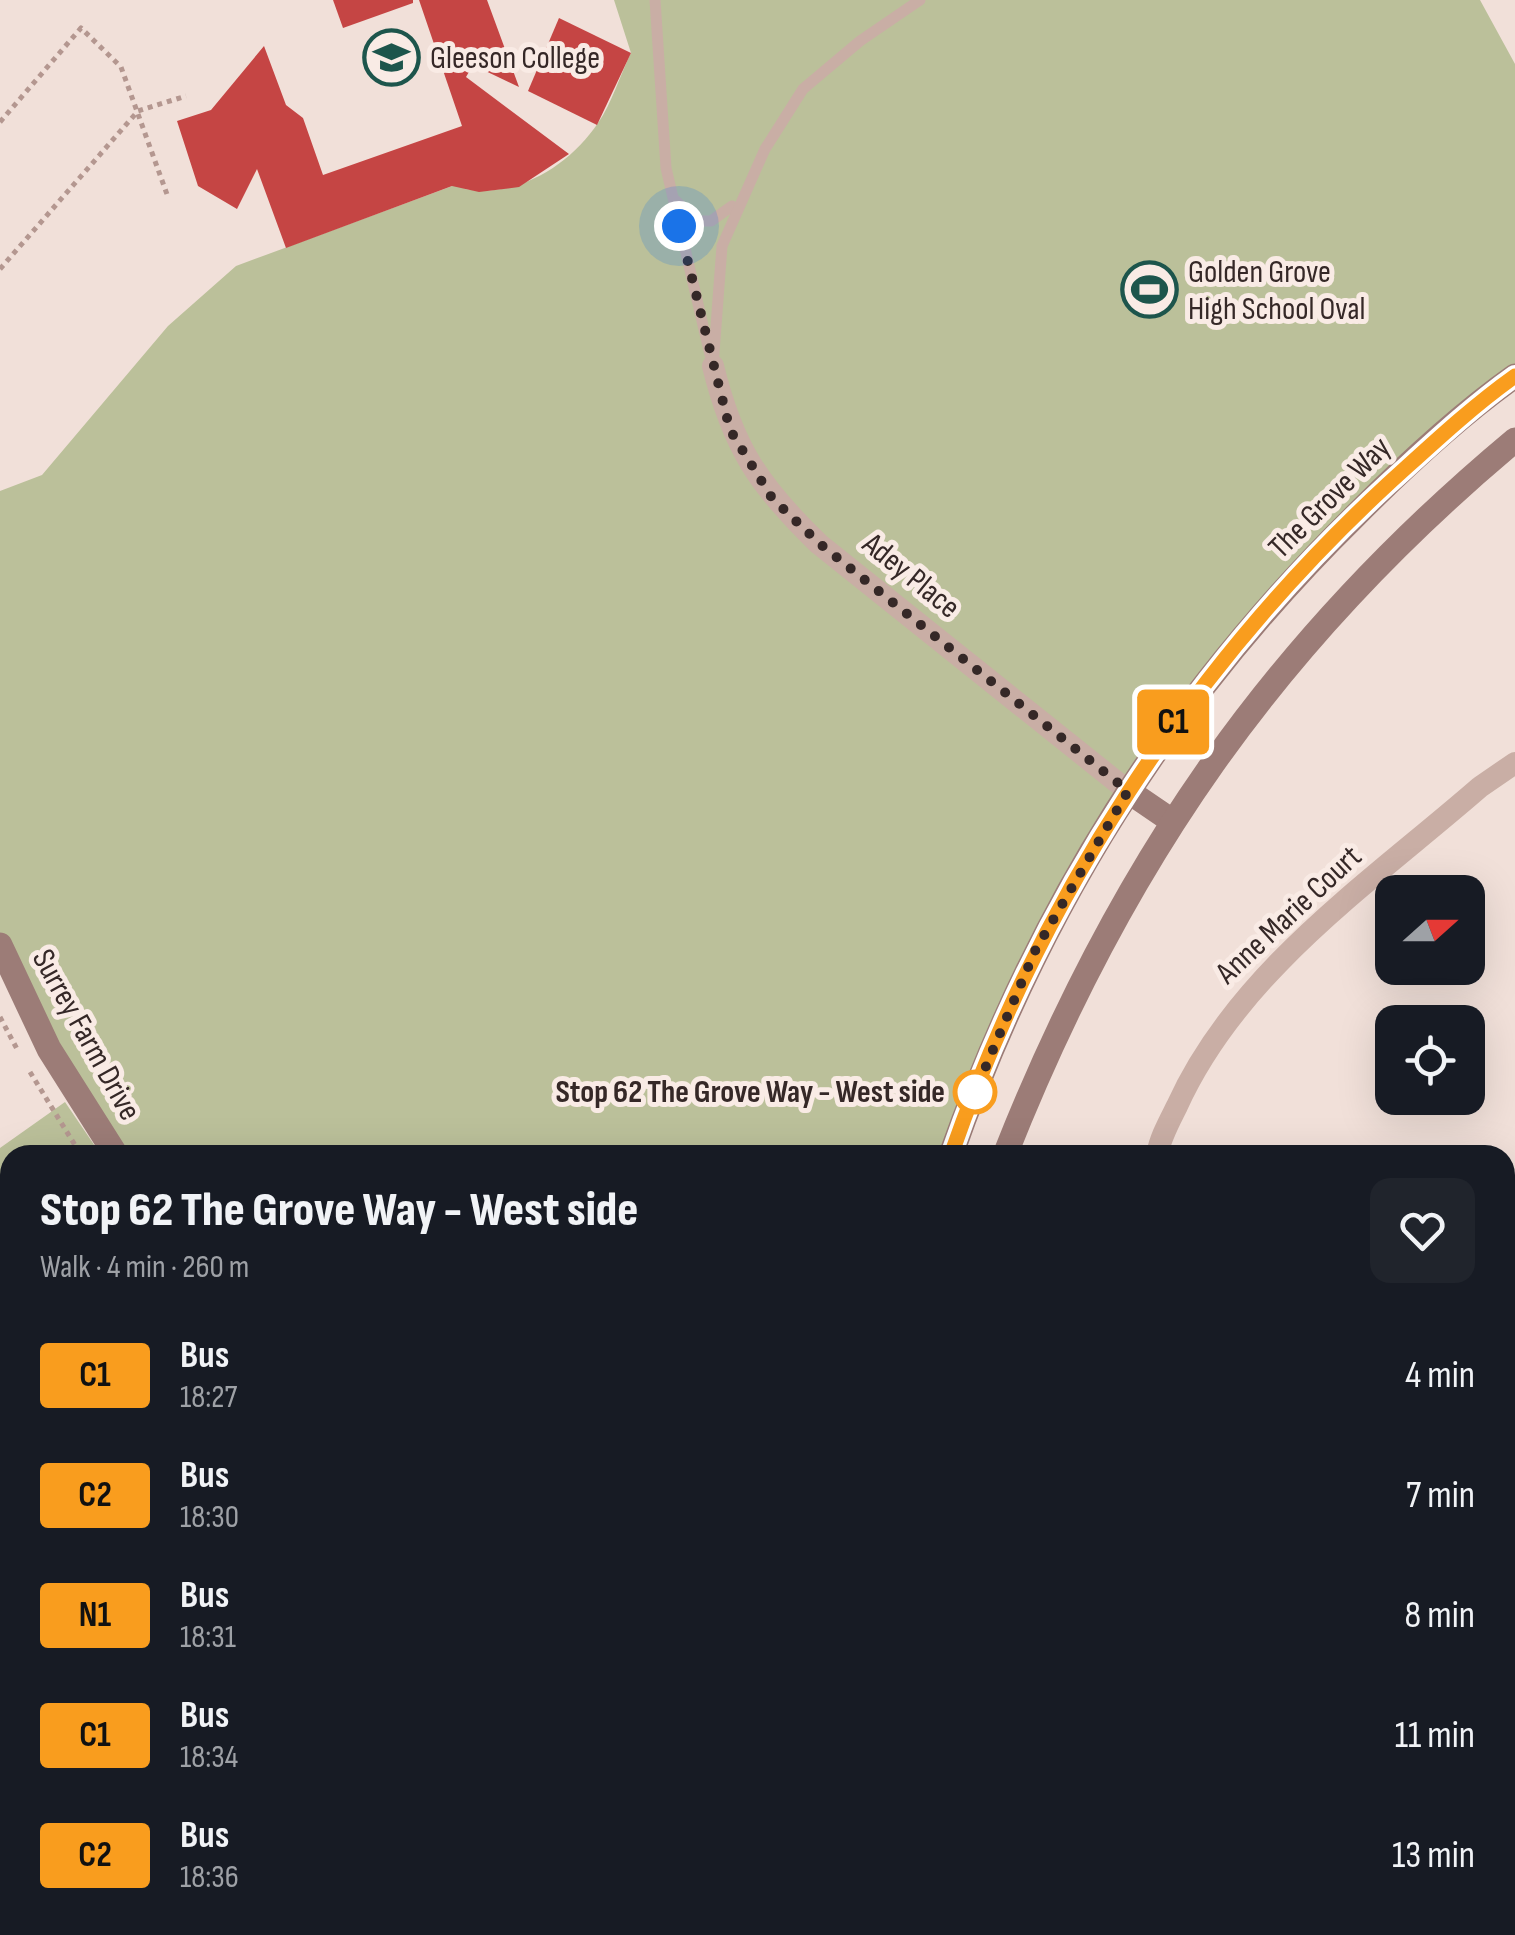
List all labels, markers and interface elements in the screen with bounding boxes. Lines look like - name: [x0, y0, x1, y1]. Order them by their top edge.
- school or university icon: Gleeson College: [361, 28, 421, 88]
- place label: Gleeson College: [430, 39, 600, 78]
- your location: [654, 201, 704, 251]
- place label: Golden Grove High School Oval: [1188, 253, 1366, 329]
- sports icon: Golden Grove High School Oval: [1119, 260, 1179, 320]
- street label: The Grove Way: [1261, 429, 1399, 567]
- street label: Adey Place: [854, 524, 968, 627]
- line badge: C1: [1128, 690, 1218, 754]
- text: C1: [1157, 701, 1189, 744]
- street label: Anne Marie Court: [1207, 838, 1370, 993]
- north arrow: [1375, 875, 1485, 985]
- map controls: [1375, 875, 1485, 1115]
- street label: Surrey Farm Drive: [23, 943, 149, 1127]
- button: locate: [1375, 1005, 1485, 1115]
- marker: Stop 62 The Grove Way - West side: [954, 1071, 996, 1113]
- place label: Stop 62 The Grove Way - West side: [555, 1073, 945, 1112]
- button: heart: [1370, 1178, 1475, 1283]
- text: Stop 62 The Grove Way - West side: [40, 1182, 638, 1239]
- text: Walk · 4 min · 260 m: [40, 1248, 249, 1287]
- text: Bus: [180, 1333, 229, 1378]
- text: 4 min: [1405, 1353, 1475, 1398]
- text: C1: [79, 1354, 111, 1397]
- text: 18:27: [180, 1378, 237, 1417]
- text: Bus: [180, 1453, 229, 1498]
- text: 7 min: [1406, 1473, 1475, 1518]
- text: C2: [78, 1474, 112, 1517]
- text: 18:30: [180, 1498, 239, 1537]
- text: Bus: [180, 1573, 229, 1618]
- text: 8 min: [1405, 1593, 1475, 1638]
- text: N1: [79, 1594, 111, 1637]
- text: 18:31: [180, 1618, 236, 1657]
- text: Bus: [180, 1693, 229, 1738]
- text: 11 min: [1395, 1713, 1475, 1758]
- text: C1: [79, 1714, 111, 1757]
- text: 18:34: [180, 1738, 238, 1777]
- text: Bus: [180, 1813, 229, 1858]
- text: 13 min: [1392, 1833, 1475, 1878]
- text: C2: [78, 1834, 112, 1877]
- text: 18:36: [180, 1858, 239, 1897]

